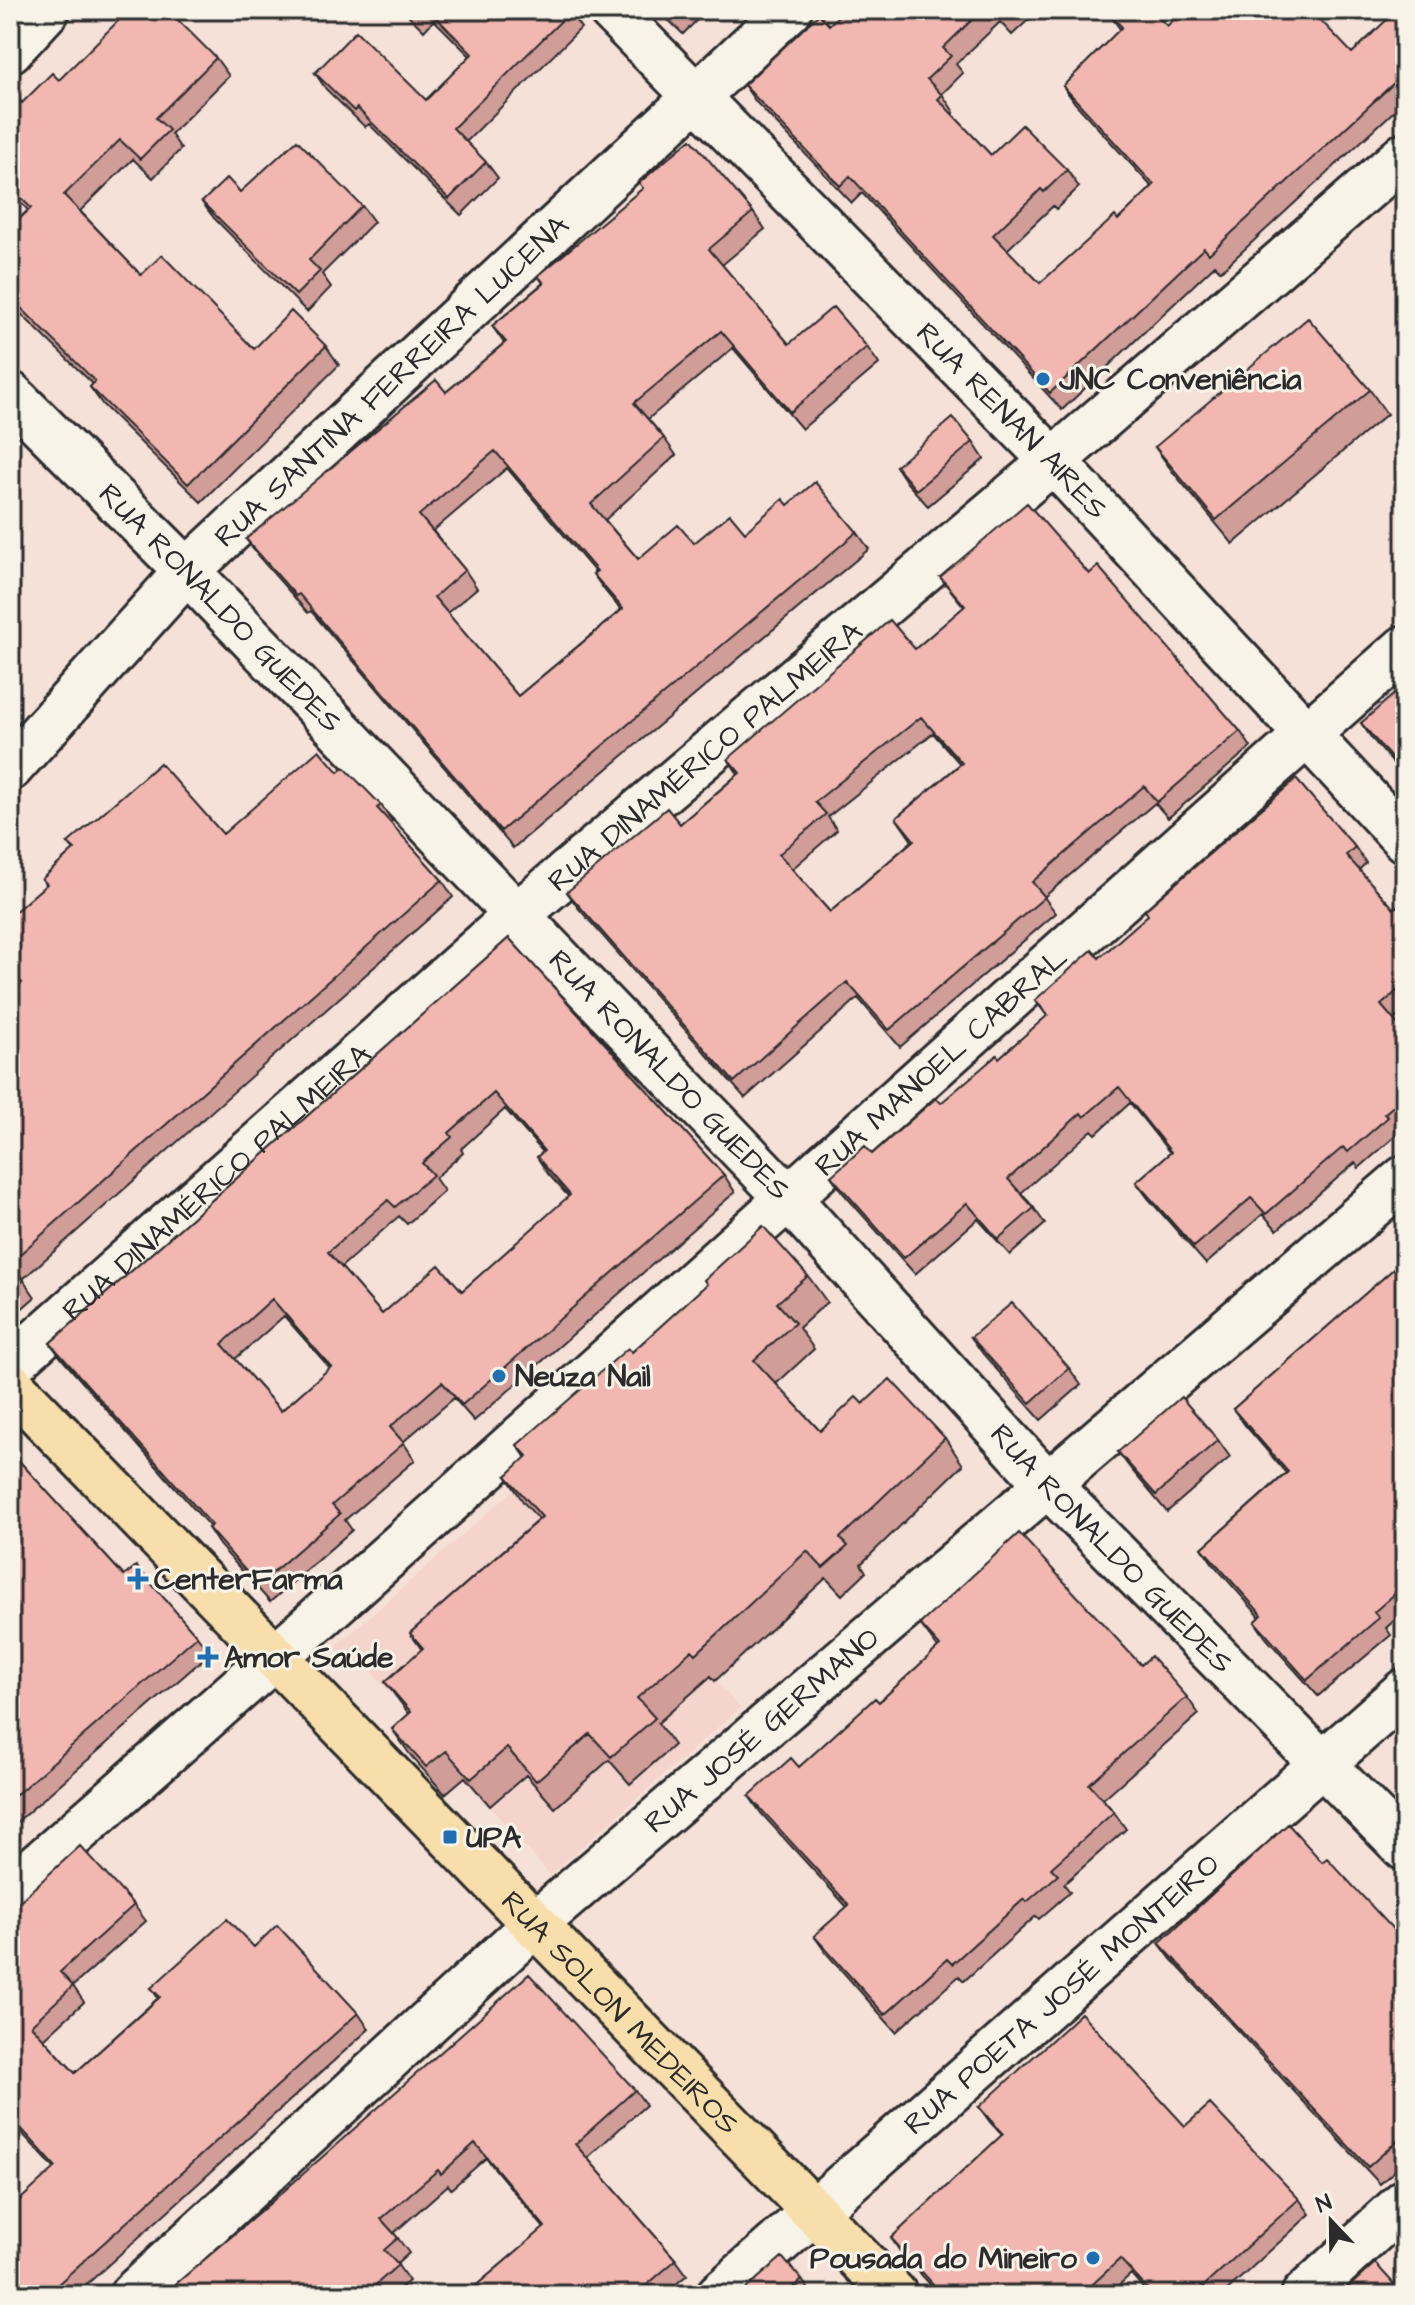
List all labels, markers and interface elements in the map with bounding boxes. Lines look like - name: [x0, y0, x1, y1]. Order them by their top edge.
- street label: RUA SANTINA FERREIRA LUCENA: [205, 205, 579, 557]
- street label: RUA RENAN AIRES: [906, 313, 1117, 529]
- place label: JNC Conveniência: [1058, 359, 1302, 401]
- marker: JNC Conveniência: [1034, 370, 1052, 388]
- street label: RUA RONALDO GUEDES: [89, 474, 351, 742]
- street label: RUA DINAMÉRICO PALMEIRA: [539, 611, 872, 902]
- street label: RUA MANOEL CABRAL: [806, 937, 1077, 1187]
- street label: RUA RONALDO GUEDES: [539, 941, 800, 1210]
- street label: RUA DINAMÉRICO PALMEIRA: [53, 1034, 381, 1331]
- place label: Neuza Nail: [515, 1356, 651, 1398]
- marker: Neuza Nail: [490, 1367, 508, 1385]
- street label: RUA RONALDO GUEDES: [980, 1415, 1242, 1683]
- place label: CenterFarma: [154, 1559, 343, 1601]
- marker: CenterFarma: [129, 1570, 147, 1588]
- street label: RUA JOSÉ GERMANO: [635, 1618, 889, 1843]
- place label: Amor Saúde: [224, 1637, 393, 1679]
- marker: Amor Saúde: [199, 1648, 217, 1666]
- place label: UPA: [466, 1817, 522, 1859]
- marker: UPA: [441, 1828, 459, 1846]
- street label: RUA POETA JOSÉ MONTEIRO: [895, 1844, 1229, 2145]
- street label: RUA SOLON MEDEIROS: [491, 1882, 748, 2144]
- north arrow: [1291, 2181, 1371, 2261]
- text: N: [1312, 2187, 1336, 2221]
- place label: Pousada do Mineiro: [810, 2238, 1077, 2280]
- marker: Pousada do Mineiro: [1084, 2249, 1102, 2267]

